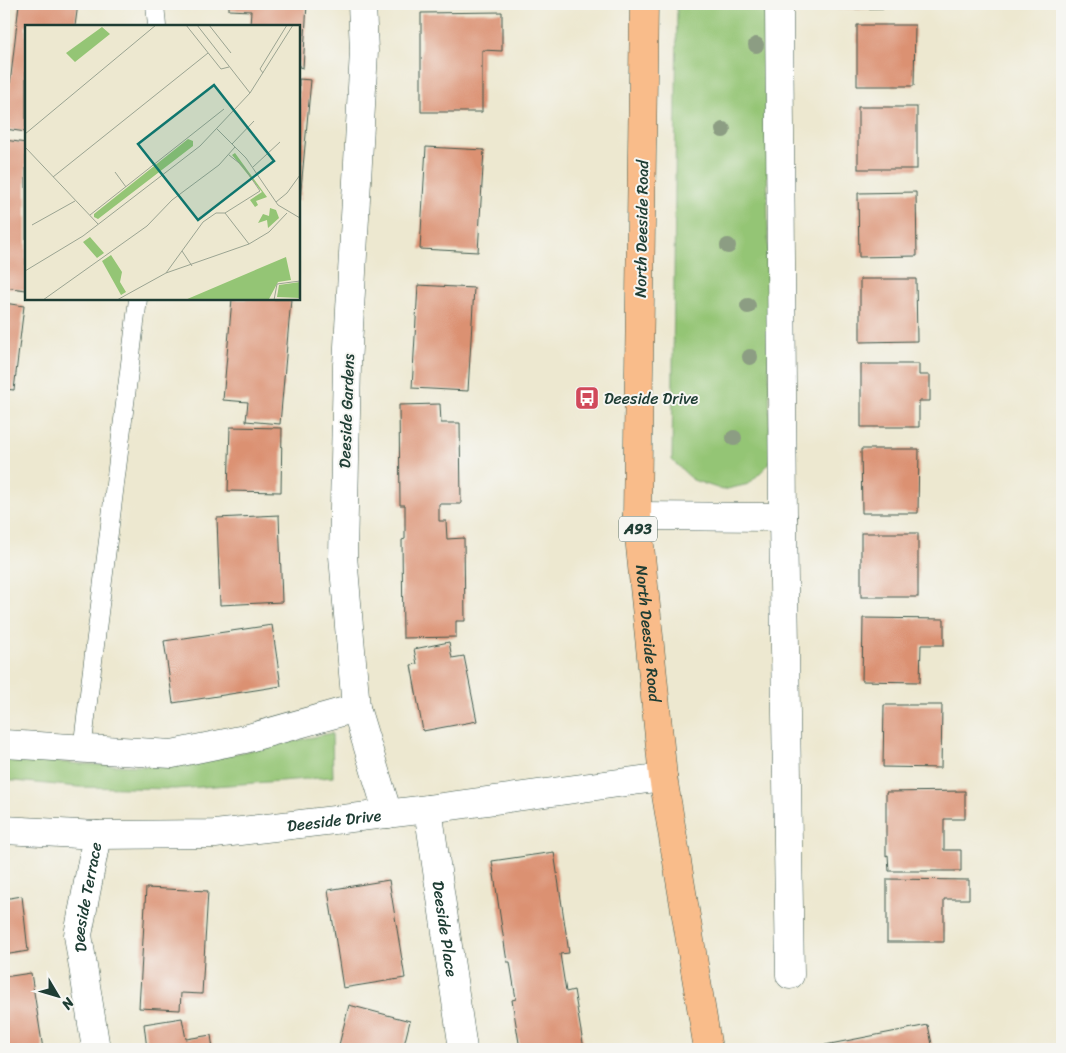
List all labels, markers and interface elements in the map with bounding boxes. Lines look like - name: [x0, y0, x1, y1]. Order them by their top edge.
- inset map: [25, 25, 300, 300]
- street label: North Deeside Road: [626, 158, 657, 298]
- street label: Deeside Gardens: [330, 353, 363, 469]
- place label: Deeside Drive: [604, 384, 699, 413]
- bus stop icon: Deeside Drive: [574, 385, 600, 411]
- road number: A93: [619, 516, 657, 542]
- street label: North Deeside Road: [627, 563, 670, 705]
- street label: Deeside Drive: [286, 801, 383, 840]
- street label: Deeside Terrace: [64, 840, 110, 954]
- street label: Deeside Place: [424, 879, 466, 979]
- north arrow: [32, 970, 82, 1020]
- text: N: [55, 991, 81, 1015]

